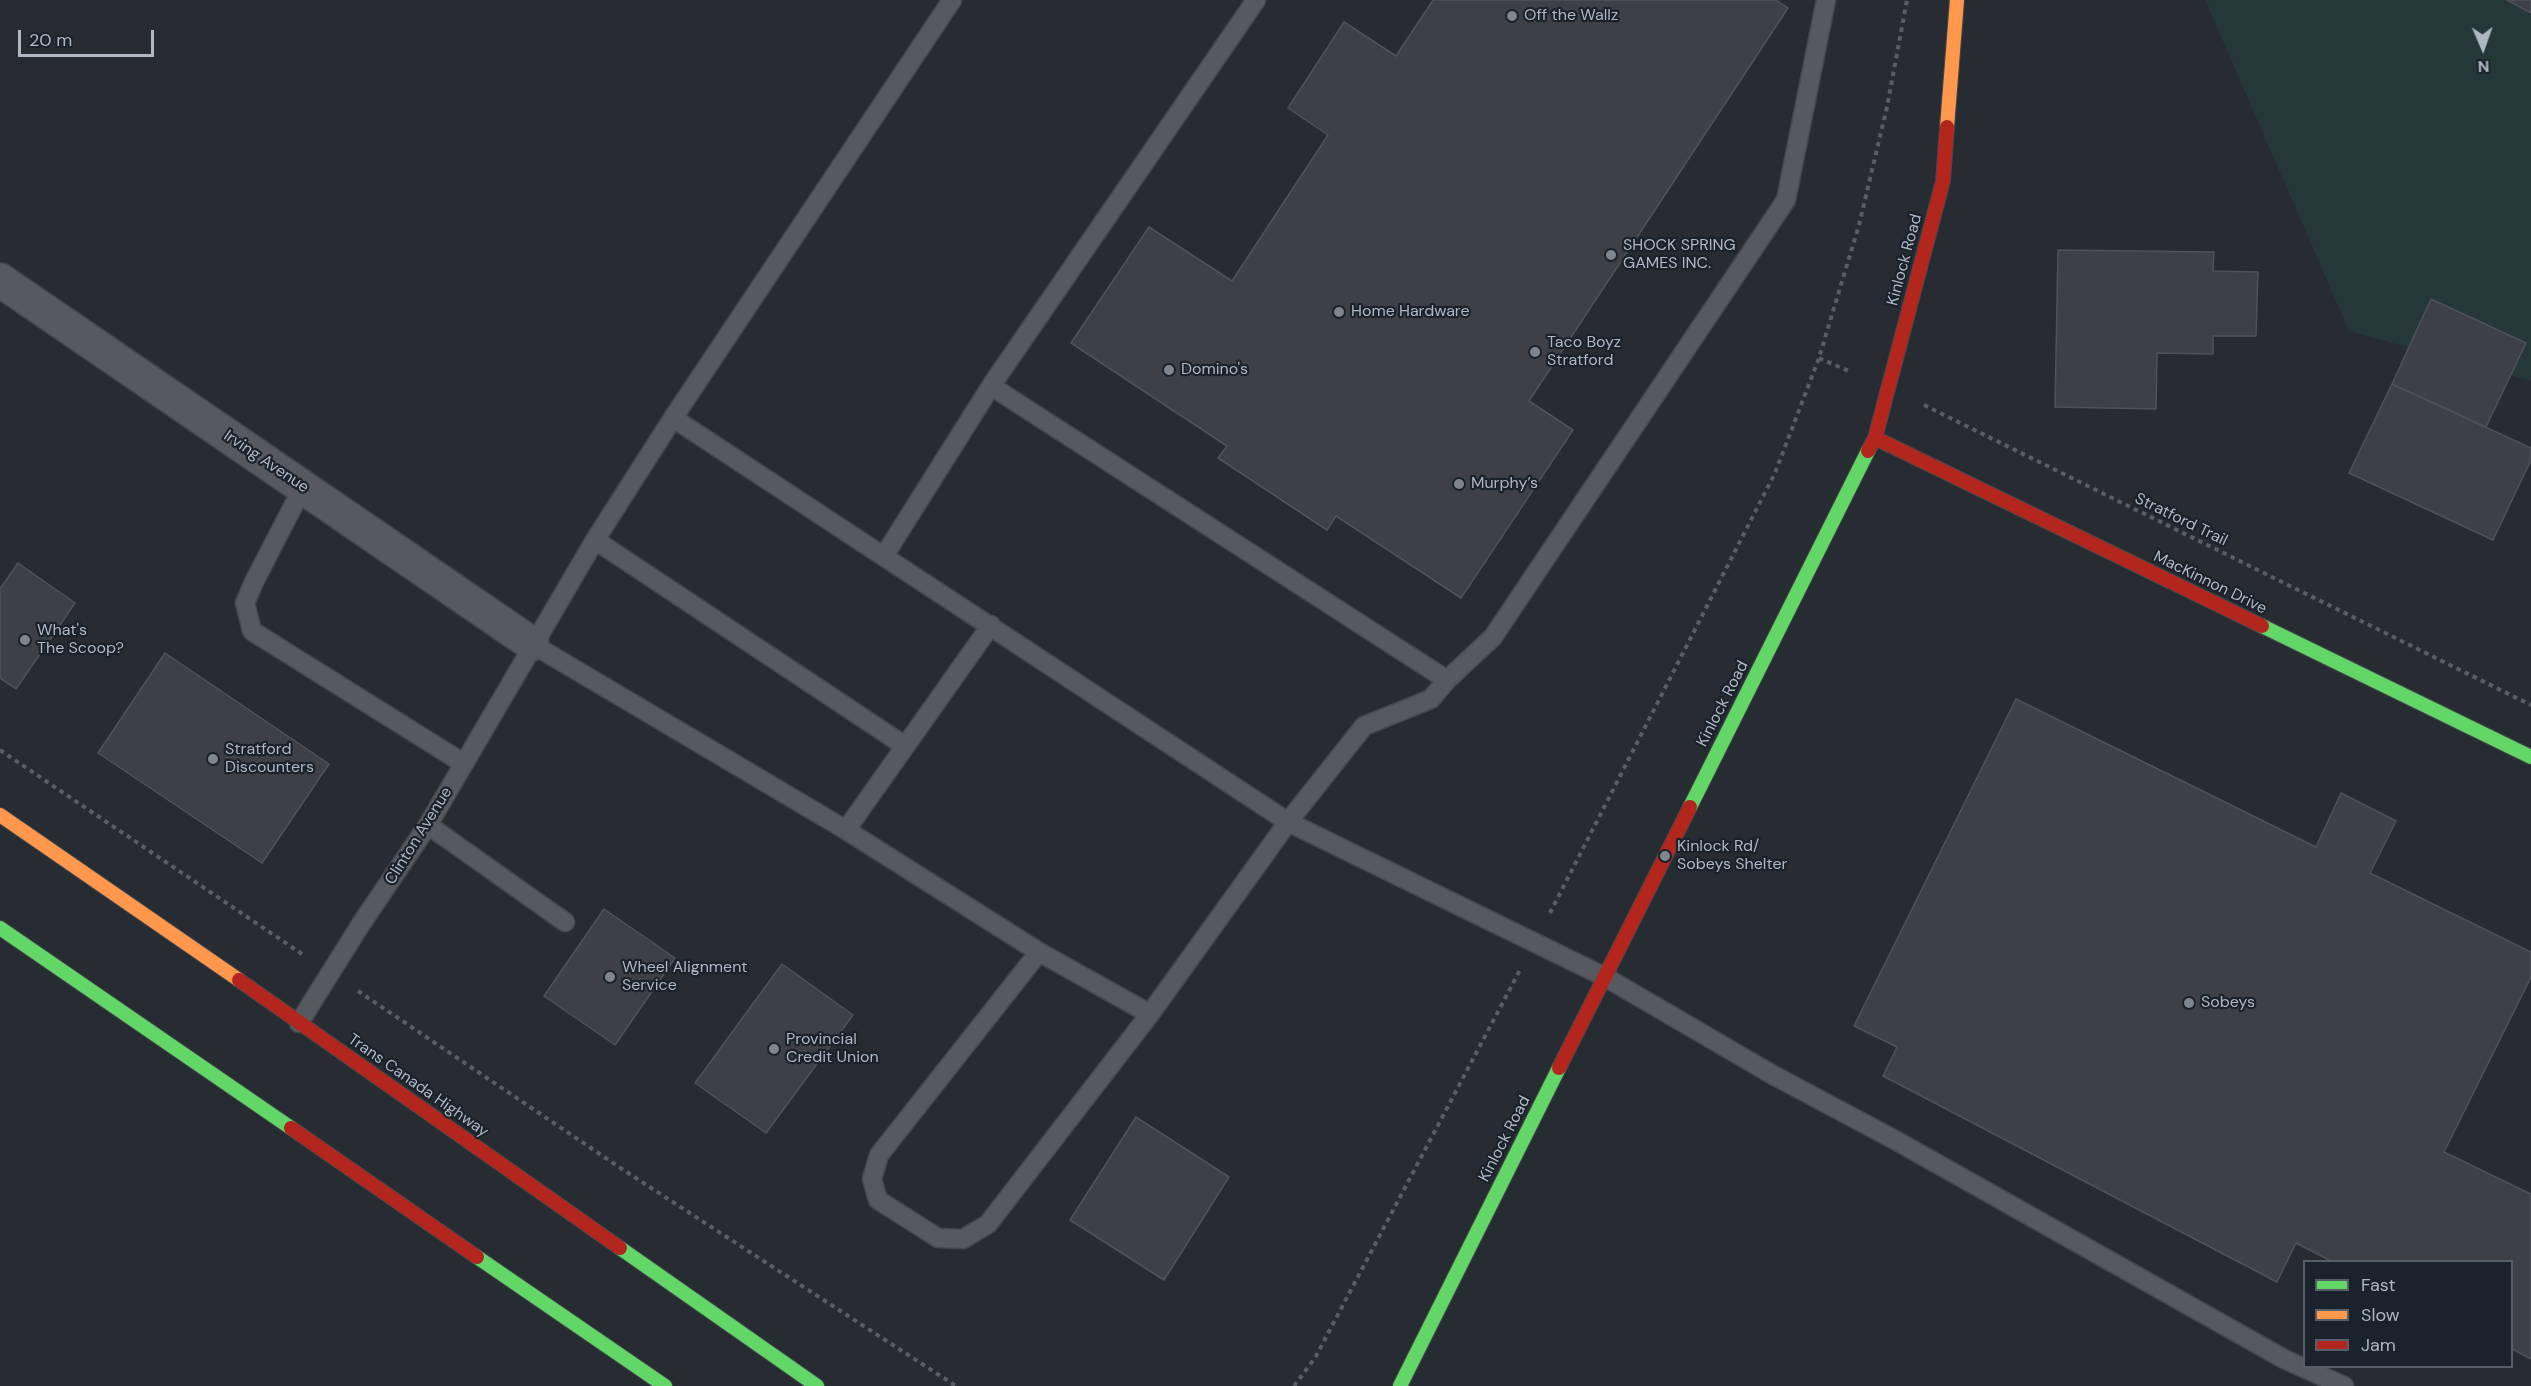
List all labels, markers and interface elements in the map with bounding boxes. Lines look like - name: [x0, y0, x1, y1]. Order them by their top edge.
- place label: Off the Wallz: [1524, 6, 1618, 26]
- marker: Off the Wallz: [1505, 9, 1519, 23]
- scale bar: [21, 18, 158, 56]
- north arrow: [2453, 18, 2513, 78]
- text: 20 m: [29, 28, 72, 52]
- text: N: [2477, 56, 2490, 77]
- street label: Kinlock Road: [1884, 212, 1926, 308]
- place label: SHOCK SPRING GAMES INC.: [1623, 236, 1736, 274]
- marker: SHOCK SPRING GAMES INC.: [1604, 248, 1618, 262]
- place label: Home Hardware: [1351, 302, 1470, 322]
- marker: Home Hardware: [1332, 305, 1346, 319]
- place label: Taco Boyz Stratford: [1547, 333, 1621, 371]
- marker: Taco Boyz Stratford: [1528, 345, 1542, 359]
- place label: Domino's: [1181, 360, 1248, 380]
- marker: Domino's: [1162, 363, 1176, 377]
- street label: Irving Avenue: [220, 426, 312, 498]
- place label: Murphy’s: [1471, 474, 1538, 494]
- marker: Murphy’s: [1452, 477, 1466, 491]
- street label: Stratford Trail: [2131, 489, 2231, 551]
- street label: MacKinnon Drive: [2150, 547, 2270, 619]
- place label: What's The Scoop?: [37, 621, 124, 659]
- marker: What's The Scoop?: [18, 633, 32, 647]
- street label: Kinlock Road: [1693, 658, 1753, 750]
- place label: Stratford Discounters: [225, 740, 314, 778]
- marker: Stratford Discounters: [206, 752, 220, 766]
- street label: Clinton Avenue: [381, 784, 457, 888]
- place label: Kinlock Rd/ Sobeys Shelter: [1677, 837, 1787, 875]
- marker: Kinlock Rd/ Sobeys Shelter: [1658, 849, 1672, 863]
- place label: Wheel Alignment Service: [622, 958, 748, 996]
- marker: Wheel Alignment Service: [603, 970, 617, 984]
- place label: Sobeys: [2201, 993, 2255, 1013]
- marker: Sobeys: [2182, 996, 2196, 1010]
- street label: Trans Canada Highway: [344, 1030, 492, 1142]
- place label: Provincial Credit Union: [786, 1030, 879, 1068]
- marker: Provincial Credit Union: [767, 1042, 781, 1056]
- street label: Kinlock Road: [1475, 1093, 1535, 1185]
- legend: [2303, 1260, 2513, 1368]
- text: Fast: [2361, 1273, 2396, 1297]
- text: Slow: [2361, 1303, 2400, 1327]
- text: Jam: [2361, 1333, 2396, 1357]

